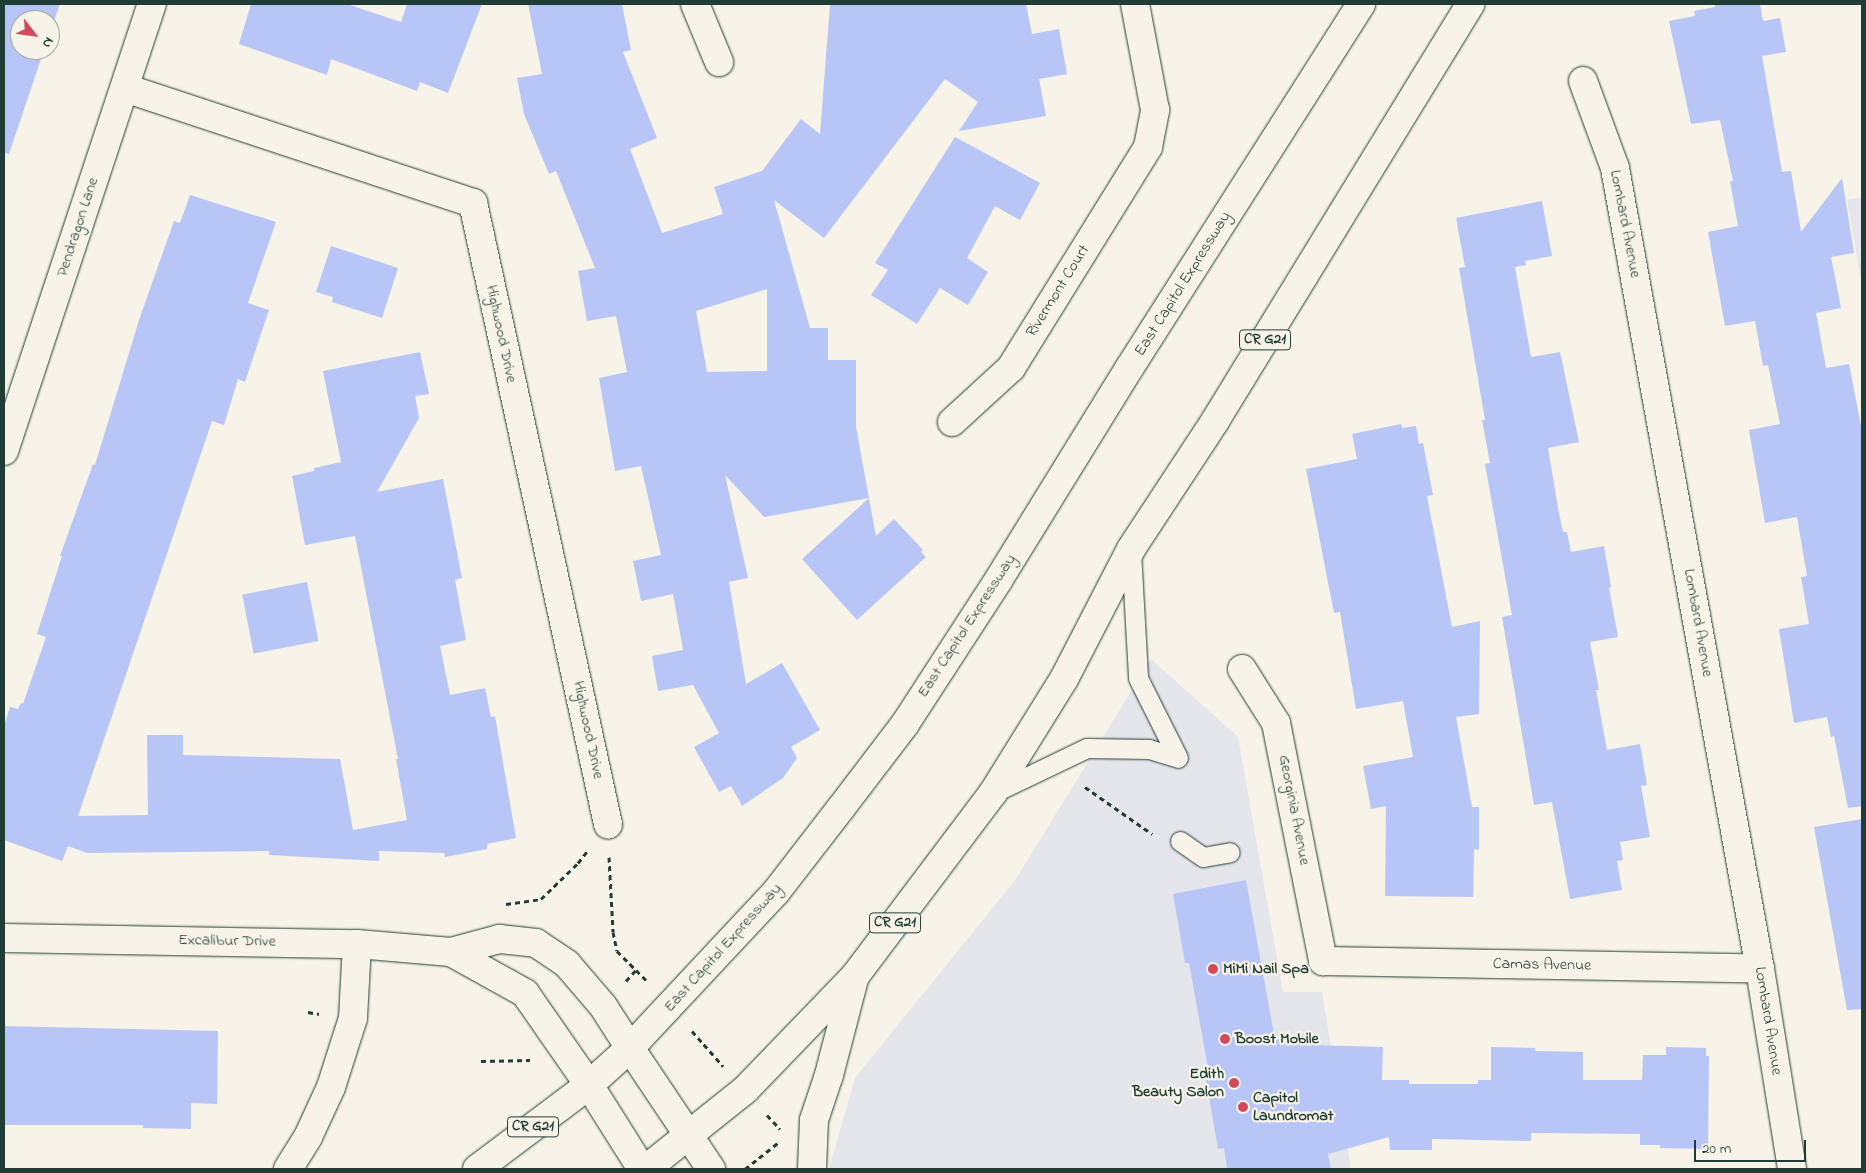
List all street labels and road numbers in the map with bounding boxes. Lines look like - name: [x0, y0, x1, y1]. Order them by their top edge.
- street label: Lombard Avenue: [1605, 168, 1645, 280]
- street label: Pendragon Lane: [53, 175, 103, 279]
- street label: East Capitol Expressway: [1131, 208, 1235, 360]
- street label: Rivermont Court: [1022, 241, 1094, 341]
- street label: Highwood Drive: [481, 283, 521, 385]
- road number: CR G21: [1239, 328, 1291, 352]
- street label: East Capitol Expressway: [914, 551, 1020, 701]
- street label: Lombard Avenue: [1679, 567, 1717, 679]
- street label: Highwood Drive: [568, 679, 608, 781]
- street label: Georginia Avenue: [1274, 753, 1314, 867]
- street label: East Capitol Expressway: [660, 880, 786, 1016]
- road number: CR G21: [869, 910, 921, 936]
- street label: Excalibur Drive: [178, 931, 276, 951]
- street label: Camas Avenue: [1493, 955, 1591, 975]
- street label: Lombard Avenue: [1750, 965, 1786, 1077]
- road number: CR G21: [507, 1114, 559, 1140]

